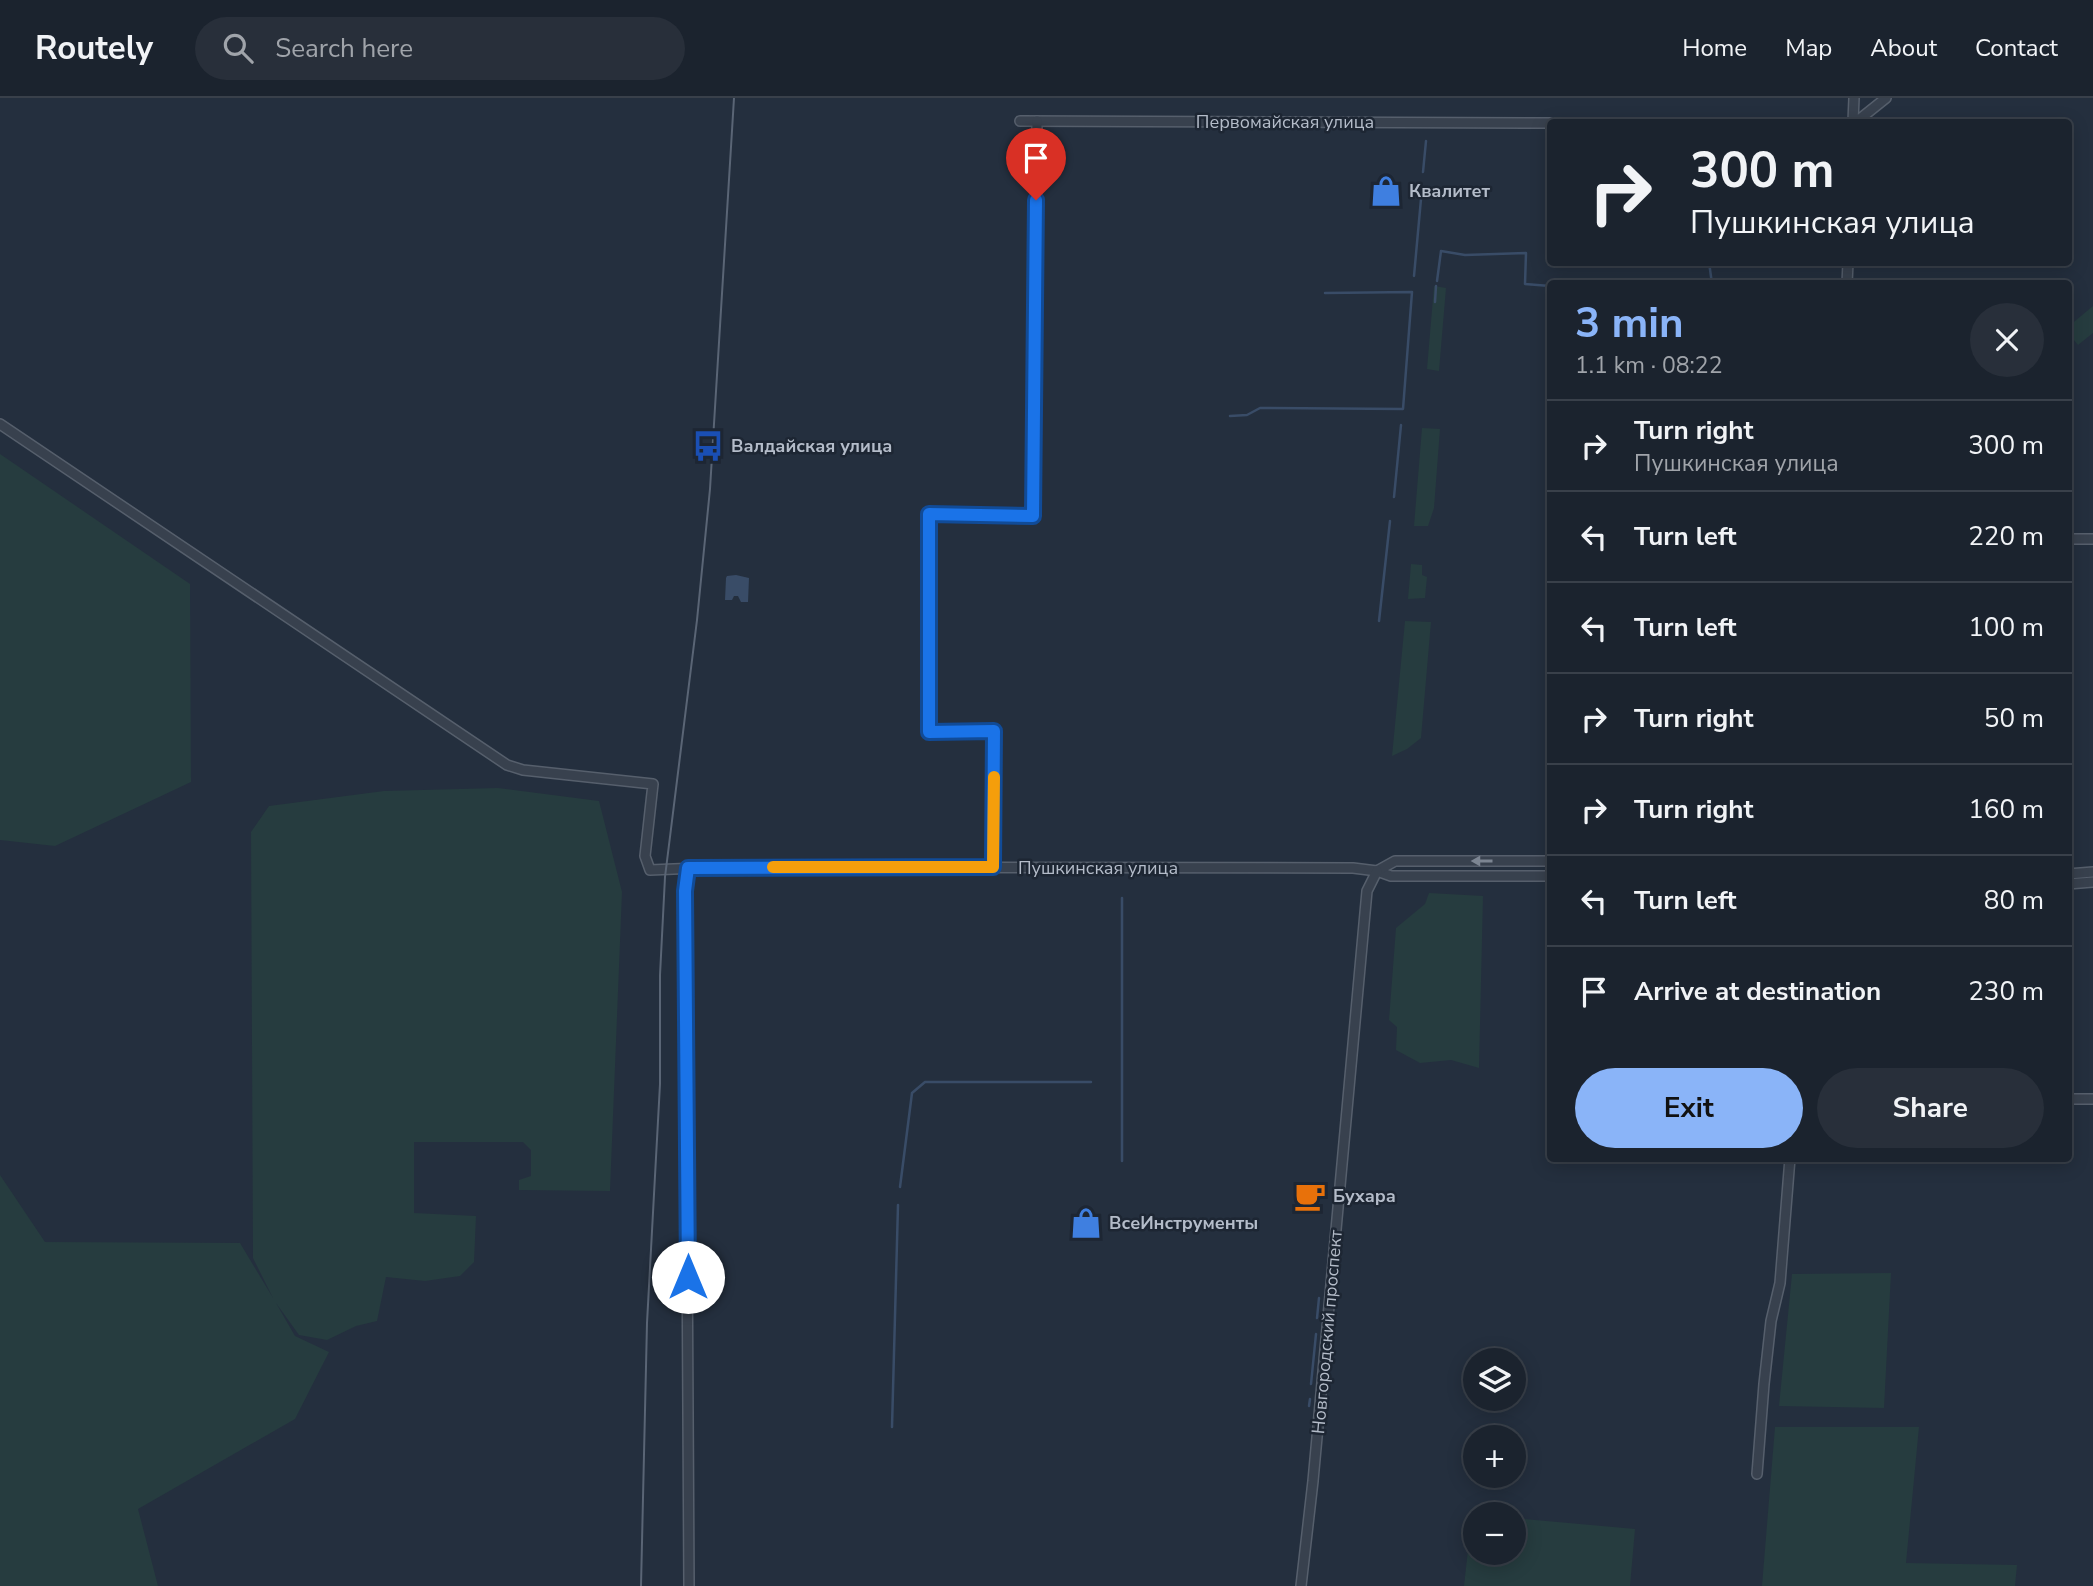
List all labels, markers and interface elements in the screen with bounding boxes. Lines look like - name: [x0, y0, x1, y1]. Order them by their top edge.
- search box: [195, 17, 685, 80]
- text: Routely: [35, 26, 153, 71]
- icon: search: [219, 29, 257, 67]
- text: Search here: [275, 31, 413, 66]
- text: Home: [1682, 32, 1747, 64]
- text: Map: [1785, 32, 1832, 64]
- text: About: [1870, 32, 1937, 64]
- text: Contact: [1975, 32, 2058, 64]
- street label: Первомайская улица: [1196, 110, 1374, 134]
- pin: [1006, 128, 1066, 200]
- text: 300 m: [1690, 137, 1834, 204]
- icon: arrive: [1017, 139, 1055, 177]
- icon: right: [1575, 147, 1666, 238]
- shop icon: Квалитет: [1369, 174, 1403, 208]
- place label: Квалитет: [1409, 179, 1491, 203]
- text: Пушкинская улица: [1690, 201, 1975, 244]
- text: 3 min: [1575, 295, 1684, 352]
- button: close: [1970, 303, 2044, 377]
- text: 1.1 km · 08:22: [1575, 350, 1722, 381]
- text: Turn right: [1634, 413, 1753, 448]
- icon: right: [1575, 427, 1613, 465]
- text: 300 m: [1968, 428, 2044, 463]
- bus stop icon: Валдайская улица: [691, 429, 725, 463]
- place label: Валдайская улица: [731, 434, 892, 458]
- text: Пушкинская улица: [1634, 448, 1839, 479]
- icon: left: [1575, 518, 1613, 556]
- text: Turn left: [1634, 519, 1737, 554]
- text: 220 m: [1968, 519, 2044, 554]
- icon: left: [1575, 609, 1613, 647]
- text: Turn left: [1634, 610, 1737, 645]
- text: 100 m: [1968, 610, 2044, 645]
- icon: right: [1575, 700, 1613, 738]
- text: Turn right: [1634, 701, 1753, 736]
- text: 50 m: [1984, 701, 2044, 736]
- icon: right: [1575, 791, 1613, 829]
- text: Turn right: [1634, 792, 1753, 827]
- text: 160 m: [1968, 792, 2044, 827]
- one-way arrow: [1471, 855, 1493, 867]
- street label: Пушкинская улица: [1018, 856, 1178, 880]
- icon: left: [1575, 882, 1613, 920]
- text: Turn left: [1634, 883, 1737, 918]
- text: 80 m: [1984, 883, 2044, 918]
- icon: arrive: [1575, 973, 1613, 1011]
- text: Arrive at destination: [1634, 974, 1881, 1009]
- text: 230 m: [1968, 974, 2044, 1009]
- button: Exit: [1575, 1068, 1803, 1148]
- button: Share: [1817, 1068, 2044, 1148]
- cafe icon: Бухара: [1293, 1179, 1327, 1213]
- place label: Бухара: [1333, 1184, 1396, 1208]
- shop icon: ВсеИнструменты: [1069, 1206, 1103, 1240]
- place label: ВсеИнструменты: [1109, 1211, 1258, 1235]
- street label: Новгородский проспект: [1306, 1229, 1348, 1435]
- position arrow: [651, 1240, 725, 1314]
- map controls: [1463, 1348, 1526, 1565]
- button: layers: [1463, 1348, 1526, 1411]
- button: +: [1463, 1425, 1526, 1488]
- button: −: [1463, 1502, 1526, 1565]

